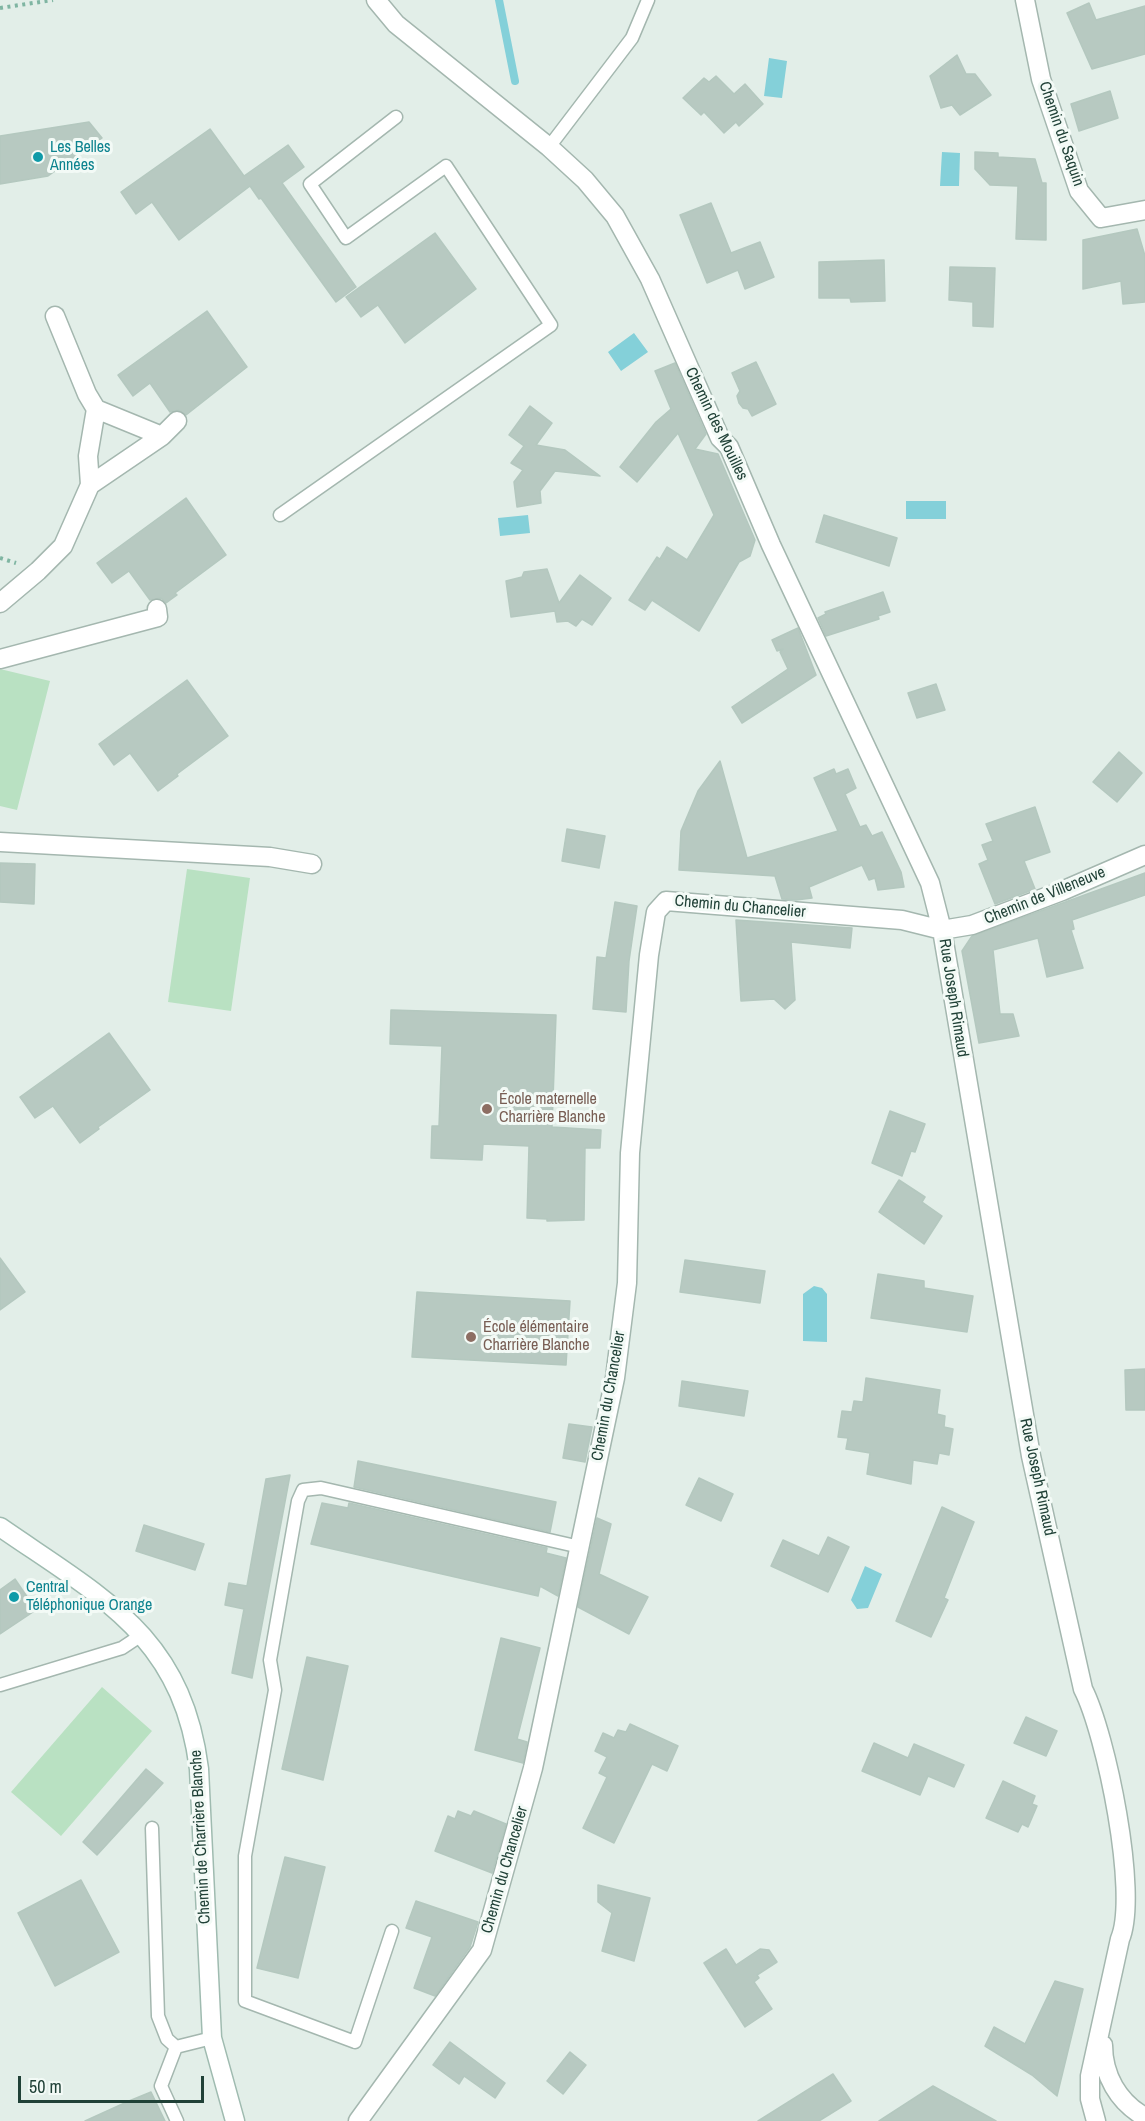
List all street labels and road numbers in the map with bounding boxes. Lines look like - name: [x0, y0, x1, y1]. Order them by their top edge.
- street label: Chemin du Saquin: [1034, 79, 1088, 189]
- street label: Chemin des Mouilles: [680, 364, 752, 484]
- street label: Chemin de Villeneuve: [982, 863, 1108, 929]
- street label: Chemin du Chancelier: [674, 892, 806, 922]
- street label: Rue Joseph Rimaud: [934, 937, 972, 1059]
- street label: Chemin du Chancelier: [588, 1330, 630, 1462]
- street label: Rue Joseph Rimaud: [1015, 1417, 1059, 1537]
- street label: Chemin de Charrière Blanche: [187, 1749, 215, 1925]
- street label: Chemin du Chancelier: [478, 1804, 532, 1936]

